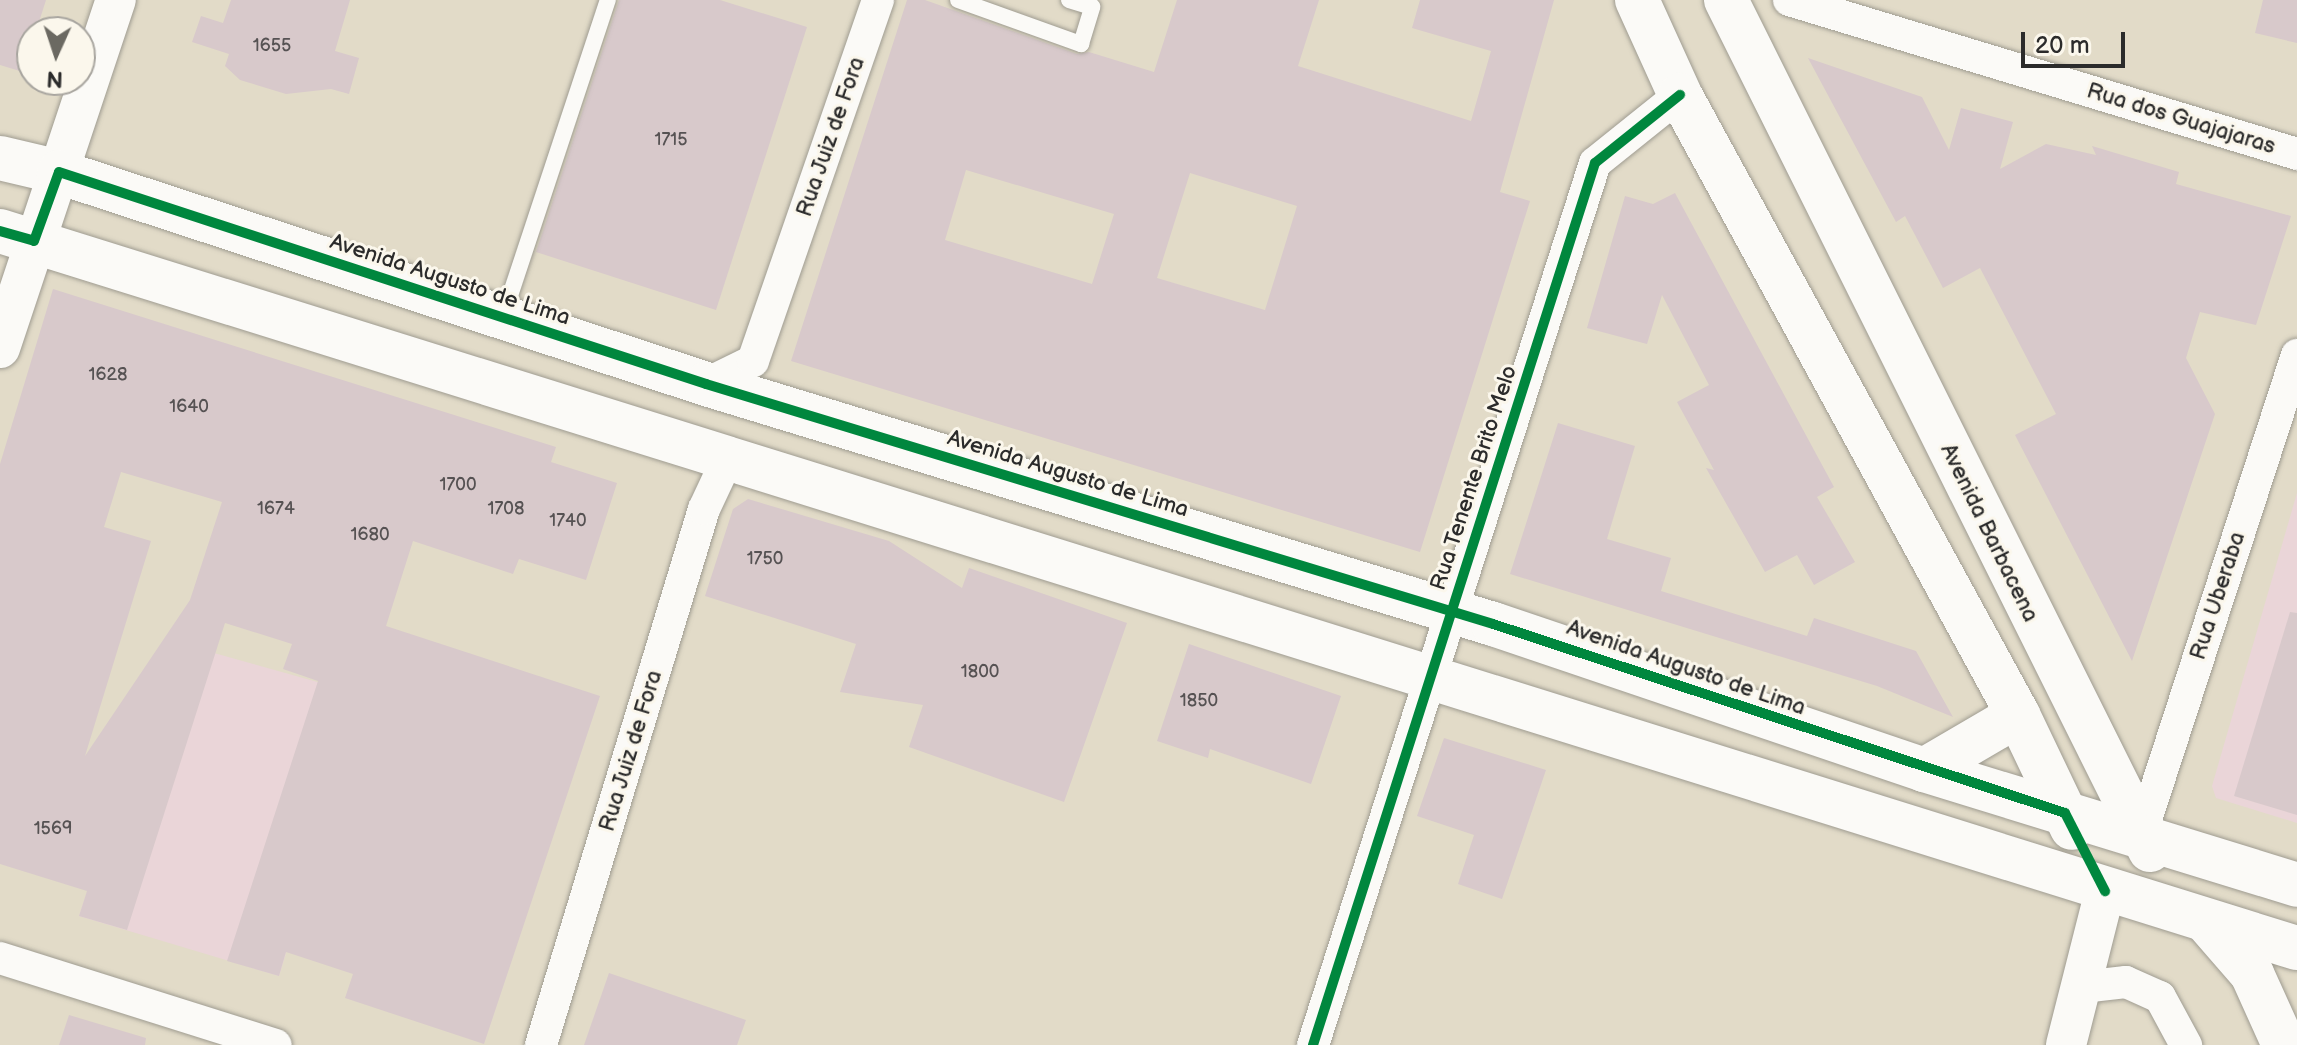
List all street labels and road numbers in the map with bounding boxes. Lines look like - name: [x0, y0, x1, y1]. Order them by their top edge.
- street label: Rua Juiz de Fora: [791, 53, 871, 221]
- street label: Rua dos Guajajaras: [2084, 78, 2278, 160]
- street label: Avenida Augusto de Lima: [327, 229, 573, 331]
- street label: Rua Tenente Brito Melo: [1425, 362, 1523, 594]
- street label: Avenida Augusto de Lima: [944, 425, 1192, 523]
- street label: Avenida Barbacena: [1934, 440, 2044, 626]
- street label: Rua Uberaba: [2185, 529, 2251, 663]
- street label: Avenida Augusto de Lima: [1563, 615, 1809, 721]
- street label: Rua Juiz de Fora: [594, 667, 668, 835]

